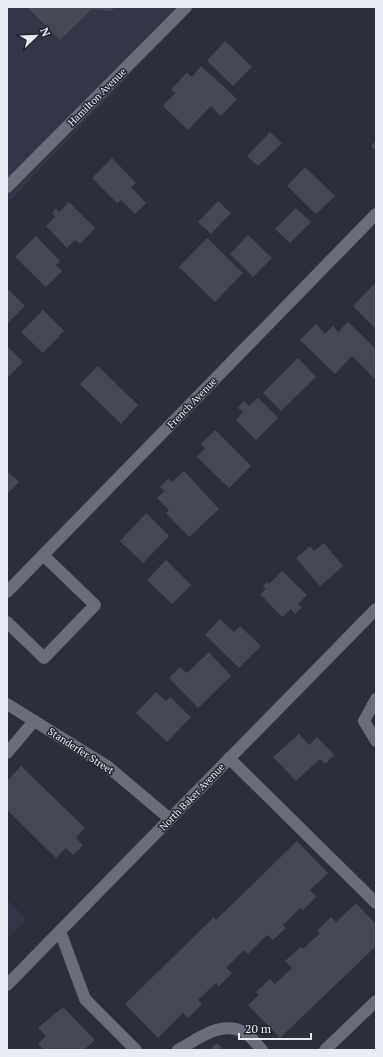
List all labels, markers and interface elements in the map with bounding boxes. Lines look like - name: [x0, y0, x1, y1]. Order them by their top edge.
- north arrow: [16, 16, 56, 56]
- text: N: [37, 26, 54, 39]
- street label: Hamilton Avenue: [65, 65, 129, 129]
- street label: French Avenue: [164, 375, 220, 431]
- street label: Standerfer Street: [46, 725, 117, 777]
- street label: North Baker Avenue: [156, 761, 228, 833]
- scale bar: [239, 1015, 311, 1041]
- text: 20 m: [245, 1021, 272, 1036]

